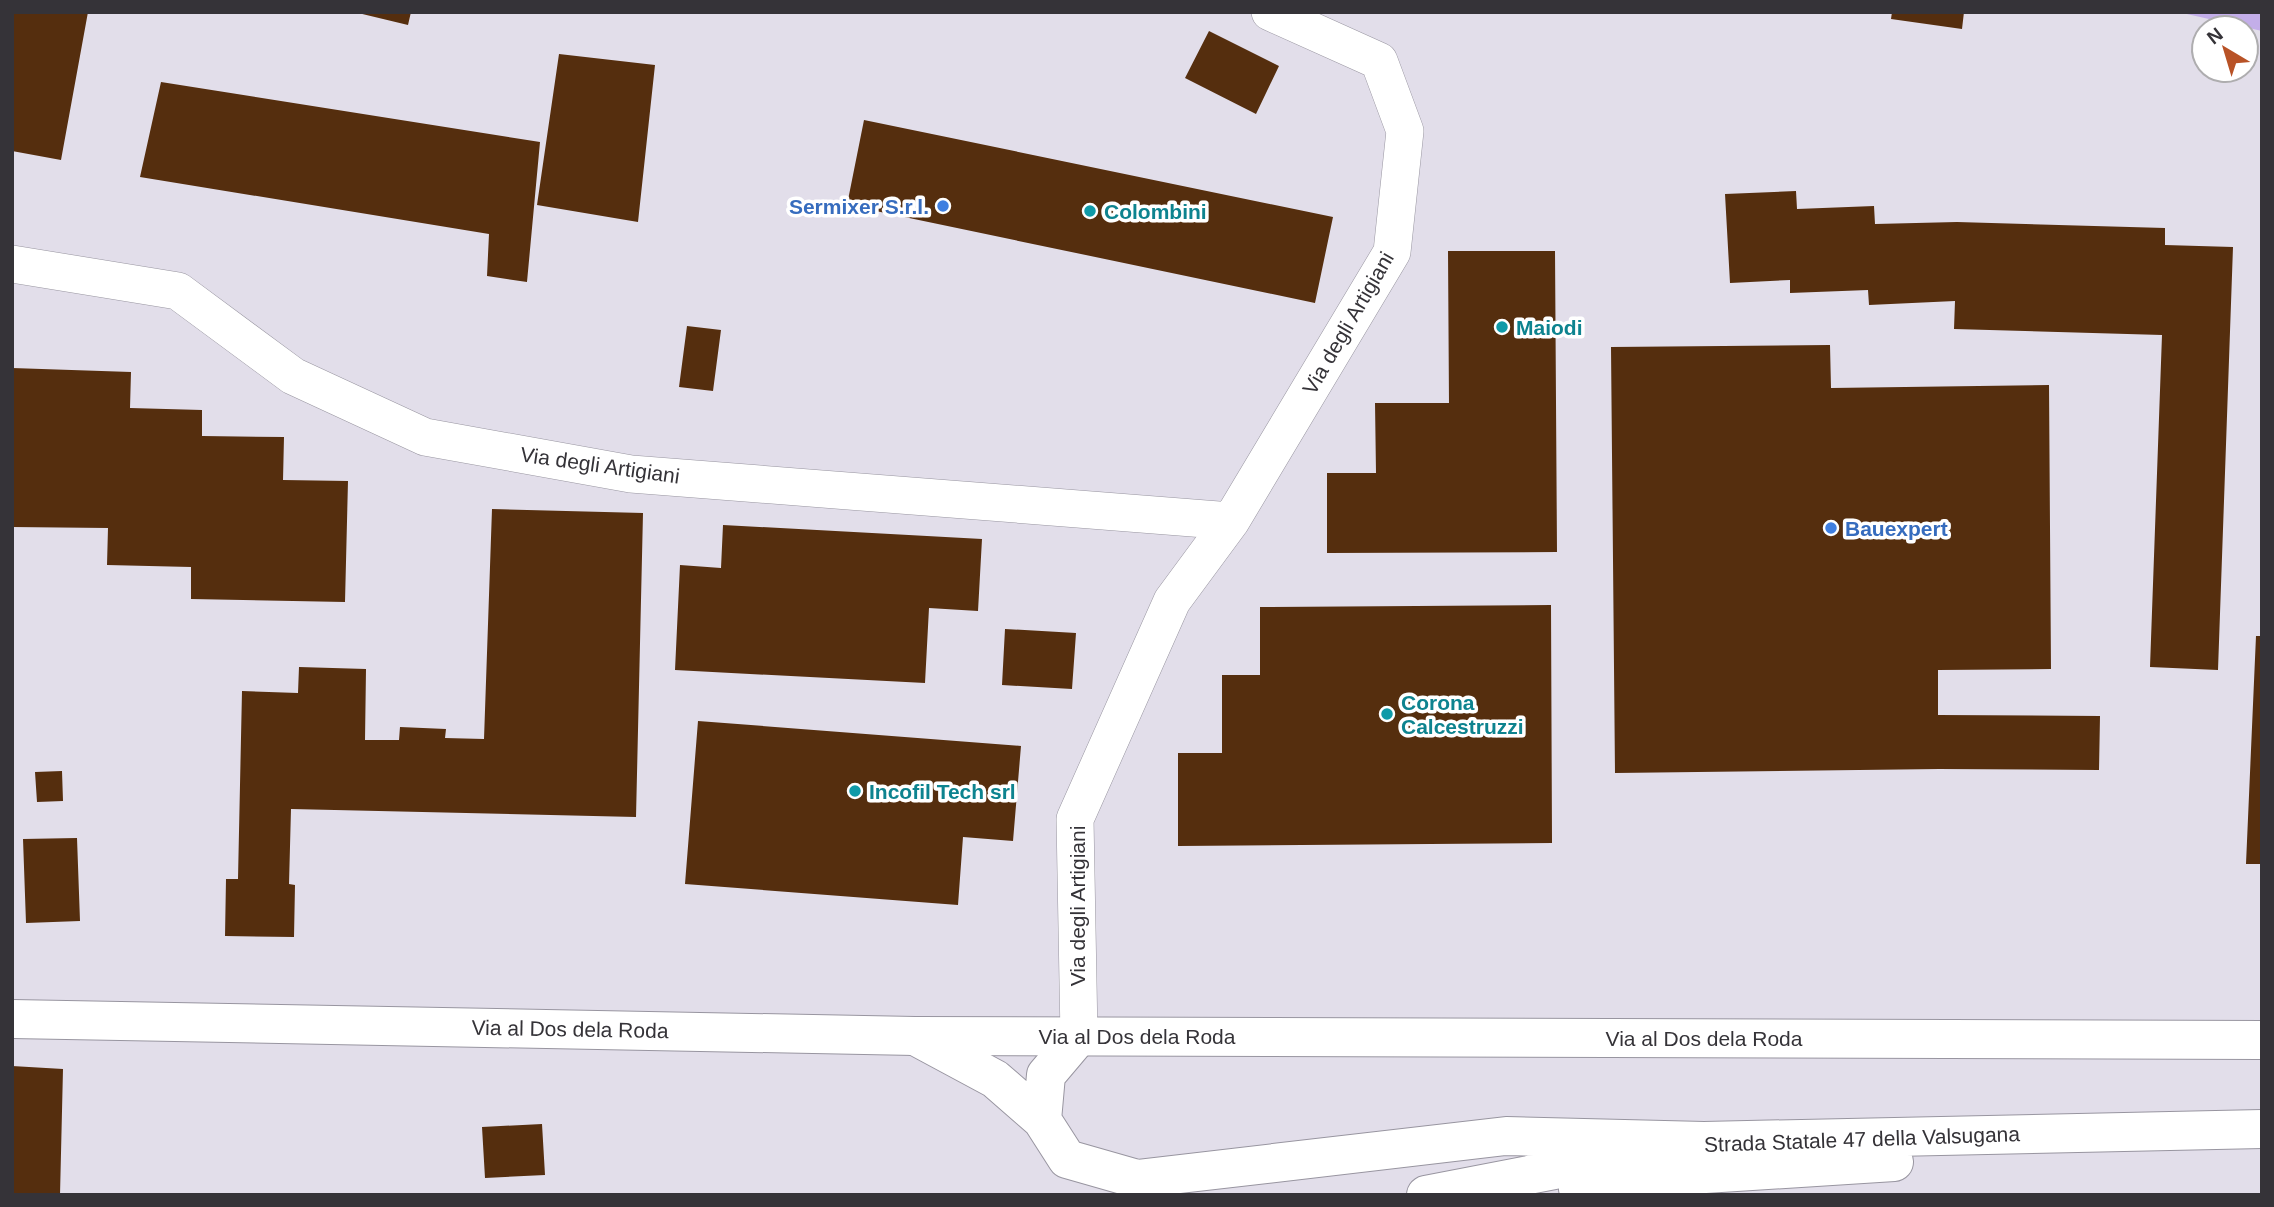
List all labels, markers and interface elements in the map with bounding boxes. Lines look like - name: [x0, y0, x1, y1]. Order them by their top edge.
- north arrow: [2190, 14, 2260, 84]
- text: N: [2203, 23, 2227, 48]
- place label: Sermixer S.r.l.: [789, 195, 929, 218]
- marker: Sermixer S.r.l.: [935, 198, 951, 214]
- place label: Colombini: [1104, 200, 1207, 223]
- marker: Colombini: [1082, 203, 1098, 219]
- street label: Via degli Artigiani: [1298, 248, 1398, 398]
- place label: Maiodi: [1516, 316, 1583, 339]
- marker: Maiodi: [1494, 319, 1510, 335]
- street label: Via degli Artigiani: [519, 442, 681, 488]
- place label: Bauexpert: [1845, 517, 1948, 540]
- marker: Bauexpert: [1823, 520, 1839, 536]
- place label: Corona Calcestruzzi: [1401, 691, 1524, 738]
- marker: Corona Calcestruzzi: [1379, 706, 1395, 722]
- place label: Incofil Tech srl: [869, 780, 1016, 803]
- marker: Incofil Tech srl: [847, 783, 863, 799]
- street label: Via degli Artigiani: [1066, 826, 1089, 986]
- street label: Via al Dos dela Roda: [471, 1016, 669, 1042]
- street label: Via al Dos dela Roda: [1039, 1025, 1236, 1048]
- street label: Via al Dos dela Roda: [1606, 1027, 1803, 1050]
- street label: Strada Statale 47 della Valsugana: [1704, 1122, 2021, 1156]

